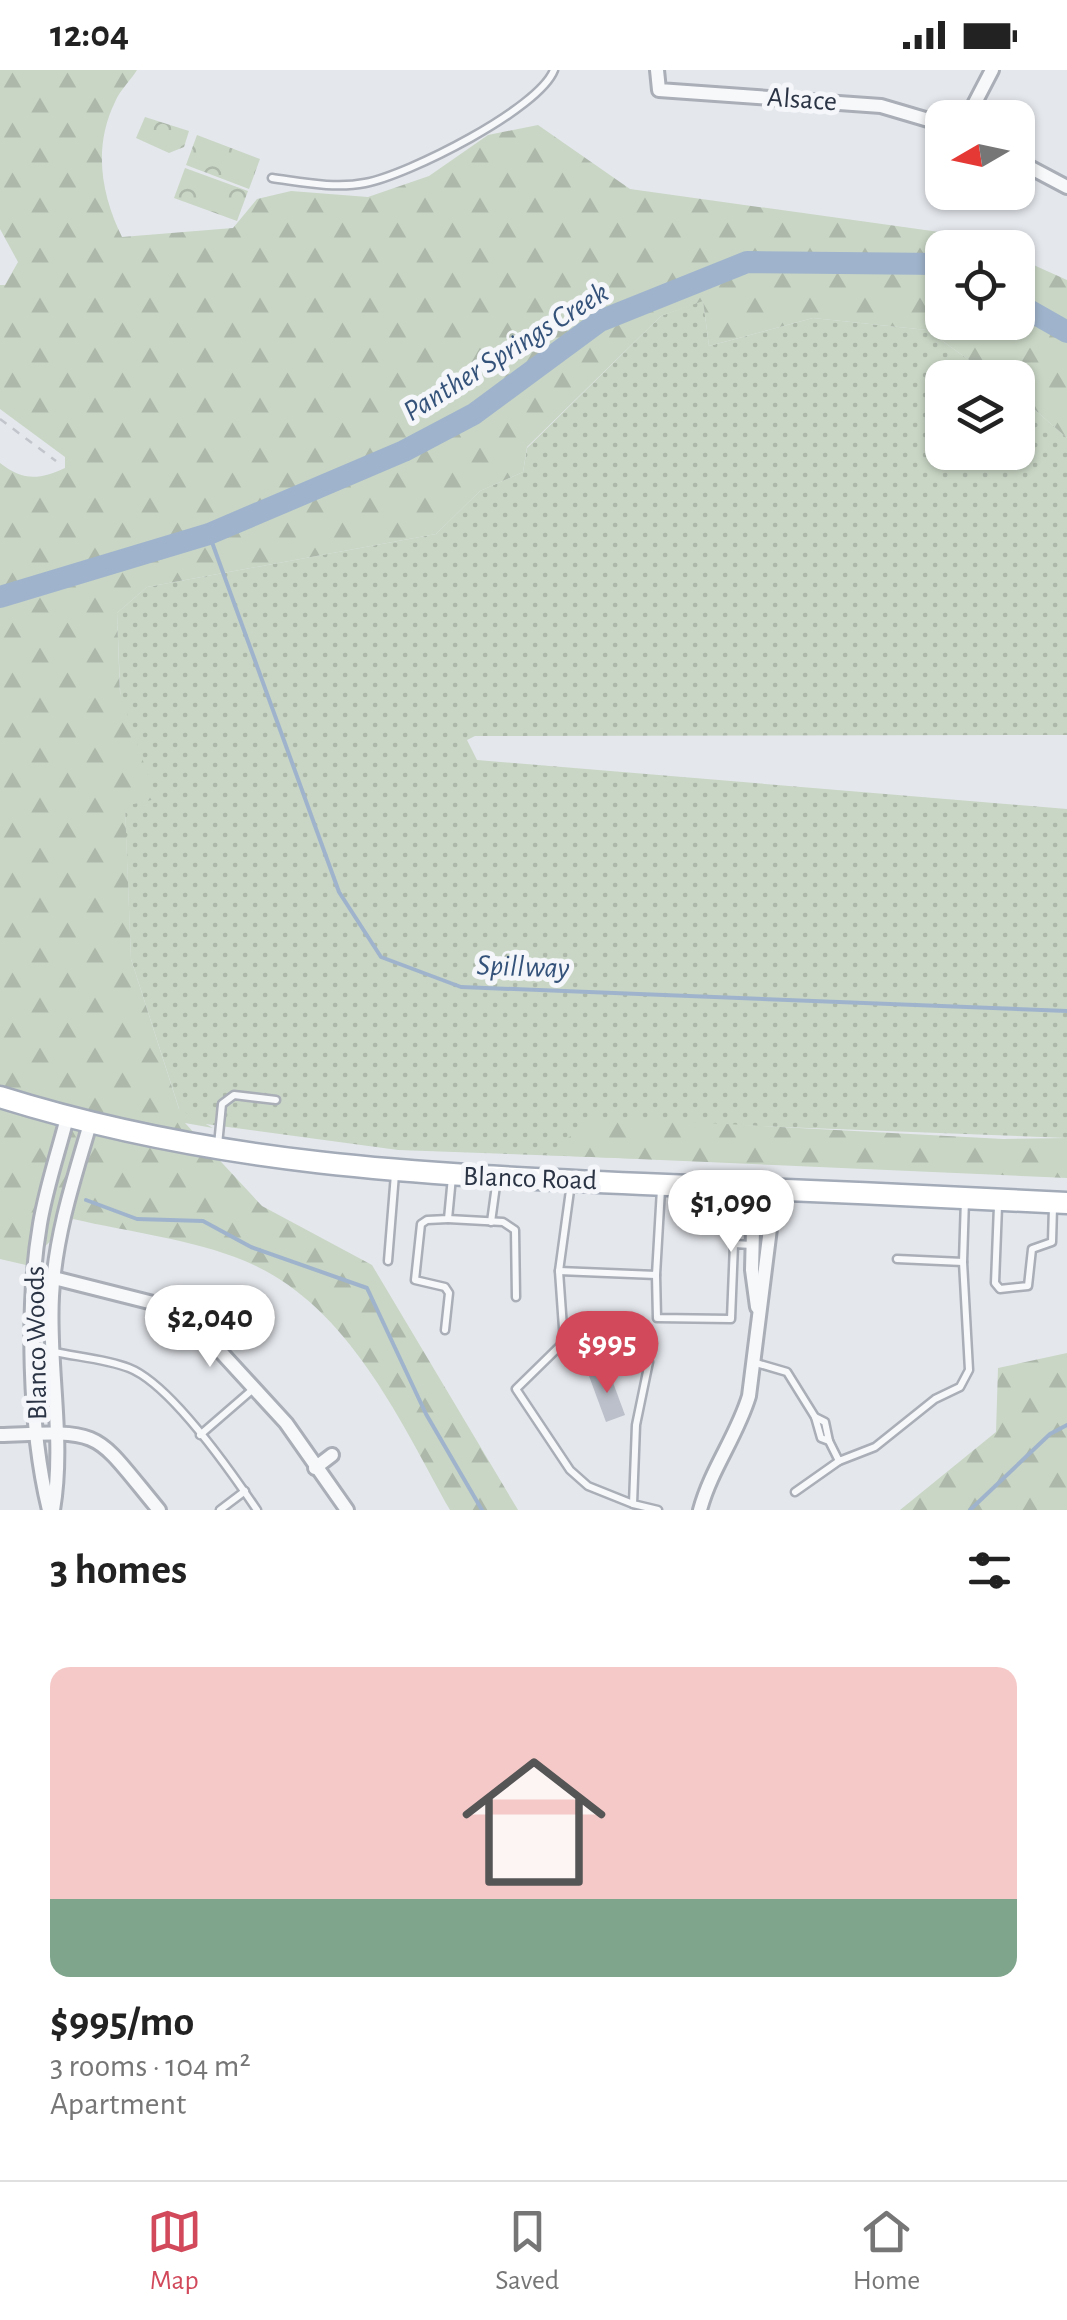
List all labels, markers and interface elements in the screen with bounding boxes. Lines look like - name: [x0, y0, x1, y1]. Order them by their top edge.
- text: 12:04: [50, 16, 129, 54]
- street label: Alsace: [766, 84, 838, 116]
- north arrow: [925, 100, 1035, 210]
- map controls: [925, 100, 1035, 470]
- button: locate: [925, 230, 1035, 340]
- water label: Panther Springs Creek: [398, 277, 614, 427]
- button: layers: [925, 360, 1035, 470]
- water label: Spillway: [476, 950, 571, 984]
- street label: Blanco Road: [463, 1163, 597, 1195]
- pin: $1,090: [650, 1170, 812, 1255]
- text: $1,090: [690, 1186, 772, 1218]
- street label: Blanco Woods: [22, 1266, 52, 1420]
- pin: $2,040: [129, 1285, 291, 1370]
- text: $2,040: [167, 1301, 253, 1333]
- pin: $995: [548, 1311, 666, 1396]
- text: $995: [577, 1327, 637, 1359]
- icon: filters: [962, 1543, 1017, 1598]
- text: 3 homes: [50, 1549, 187, 1591]
- icon: home: [444, 1732, 624, 1912]
- text: $995/mo: [50, 2001, 194, 2043]
- text: 3 rooms · 104 m²: [50, 2050, 251, 2082]
- text: Apartment: [50, 2088, 186, 2120]
- tab: Map: [147, 2204, 202, 2298]
- tab: Saved: [495, 2204, 559, 2298]
- tab: Home: [853, 2204, 920, 2298]

